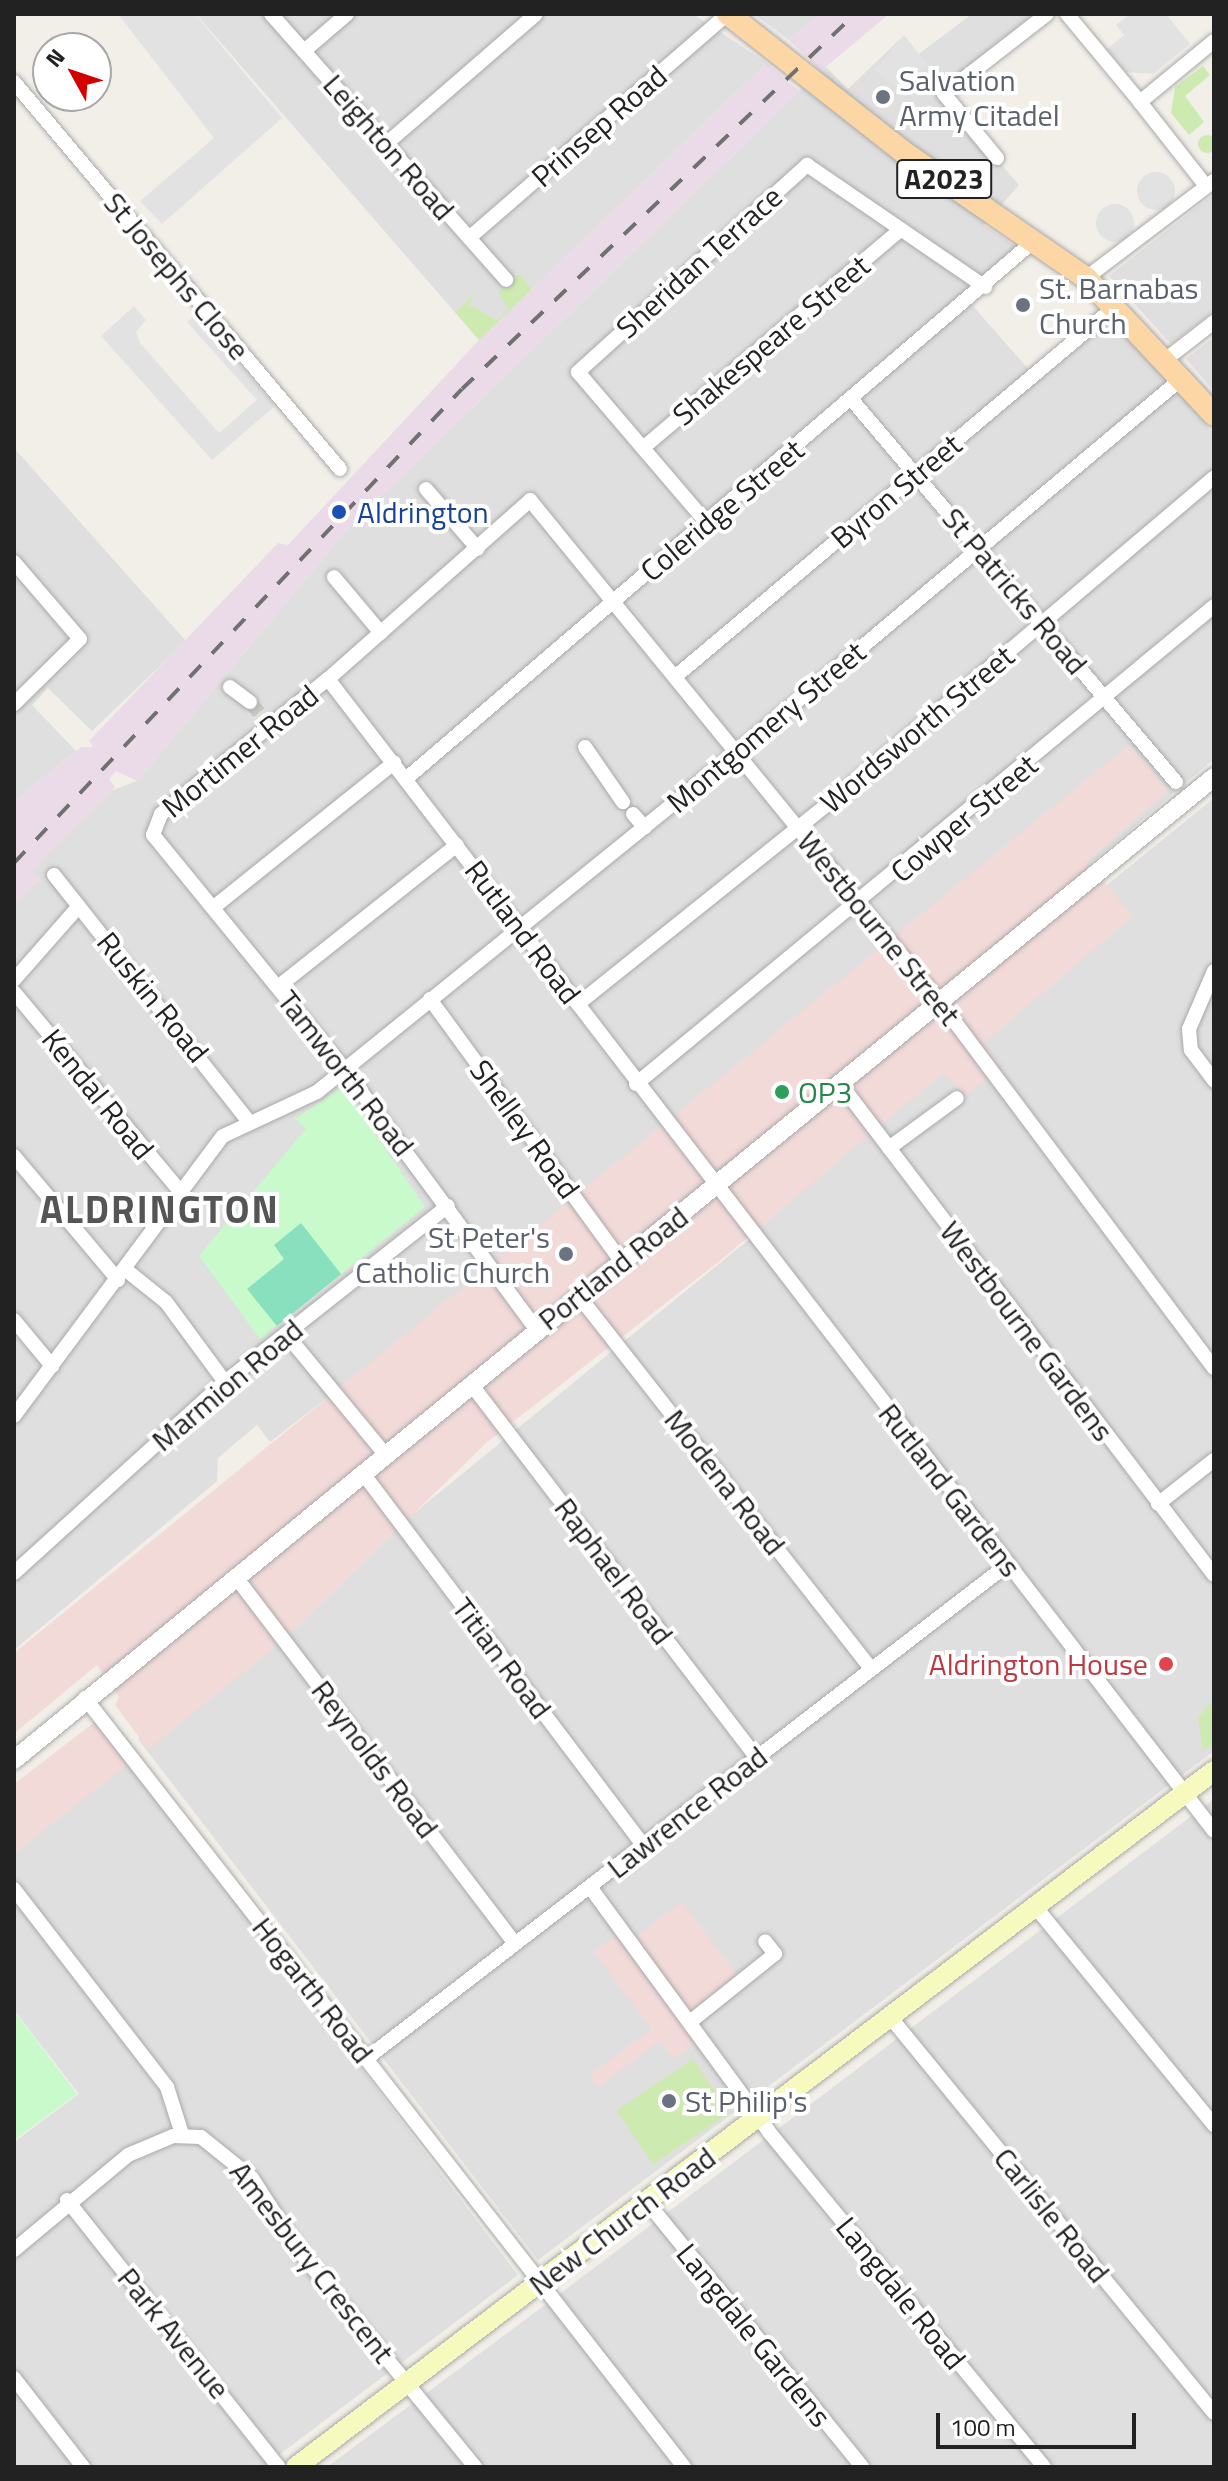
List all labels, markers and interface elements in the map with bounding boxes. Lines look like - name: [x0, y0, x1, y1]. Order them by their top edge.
- north arrow: [32, 32, 112, 112]
- text: N: [37, 41, 73, 75]
- street label: Prinsep Road: [524, 58, 674, 194]
- place label: Salvation Army Citadel: [899, 62, 1060, 132]
- street label: Leighton Road: [316, 67, 462, 227]
- marker: Salvation Army Citadel: [874, 88, 892, 106]
- road number: A2023: [896, 155, 992, 203]
- street label: Sheridan Terrace: [609, 178, 789, 346]
- street label: St Josephs Close: [97, 185, 257, 367]
- street label: Shakespeare Street: [665, 247, 877, 433]
- place label: St. Barnabas Church: [1039, 270, 1198, 340]
- marker: St. Barnabas Church: [1014, 296, 1032, 314]
- street label: Byron Street: [824, 426, 968, 556]
- street label: Coleridge Street: [633, 432, 811, 588]
- place label: Aldrington: [357, 494, 489, 530]
- street label: St Patricks Road: [935, 500, 1095, 682]
- marker: Aldrington: [328, 501, 350, 523]
- street label: Montgomery Street: [660, 634, 872, 820]
- street label: Wordsworth Street: [813, 638, 1021, 820]
- street label: Mortimer Road: [155, 677, 325, 825]
- street label: Cowper Street: [884, 746, 1044, 890]
- street label: Westbourne Street: [790, 824, 968, 1032]
- street label: Rutland Road: [457, 853, 589, 1011]
- street label: Ruskin Road: [90, 925, 216, 1069]
- street label: Tamworth Road: [270, 983, 422, 1163]
- street label: Kendal Road: [35, 1022, 161, 1166]
- street label: Shelley Road: [463, 1053, 587, 1205]
- place label: OP3: [798, 1074, 852, 1110]
- marker: OP3: [773, 1083, 791, 1101]
- district label: ALDRINGTON: [40, 1187, 280, 1233]
- street label: Portland Road: [531, 1198, 695, 1338]
- street label: Westbourne Gardens: [933, 1214, 1121, 1448]
- place label: St Peter's Catholic Church: [355, 1219, 550, 1290]
- marker: St Peter's Catholic Church: [557, 1245, 575, 1263]
- street label: Marmion Road: [144, 1312, 310, 1458]
- street label: Rutland Gardens: [871, 1396, 1029, 1584]
- street label: Modena Road: [657, 1402, 793, 1562]
- street label: Raphael Road: [547, 1491, 681, 1651]
- street label: Titian Road: [445, 1590, 559, 1726]
- place label: Aldrington House: [929, 1646, 1148, 1682]
- marker: Aldrington House: [1155, 1653, 1177, 1675]
- street label: Reynolds Road: [304, 1673, 446, 1845]
- street label: Lawrence Road: [600, 1738, 774, 1886]
- street label: Hogarth Road: [245, 1910, 381, 2070]
- place label: St Philip's: [685, 2083, 807, 2119]
- marker: St Philip's: [660, 2092, 678, 2110]
- street label: New Church Road: [522, 2139, 722, 2303]
- street label: Carlisle Road: [987, 2140, 1117, 2290]
- street label: Amesbury Crescent: [222, 2154, 402, 2370]
- street label: Langdale Road: [829, 2210, 973, 2376]
- street label: Langdale Gardens: [669, 2236, 839, 2434]
- street label: Park Avenue: [110, 2260, 238, 2406]
- scale bar: [940, 2397, 1140, 2447]
- text: 100 m: [950, 2409, 1016, 2445]

